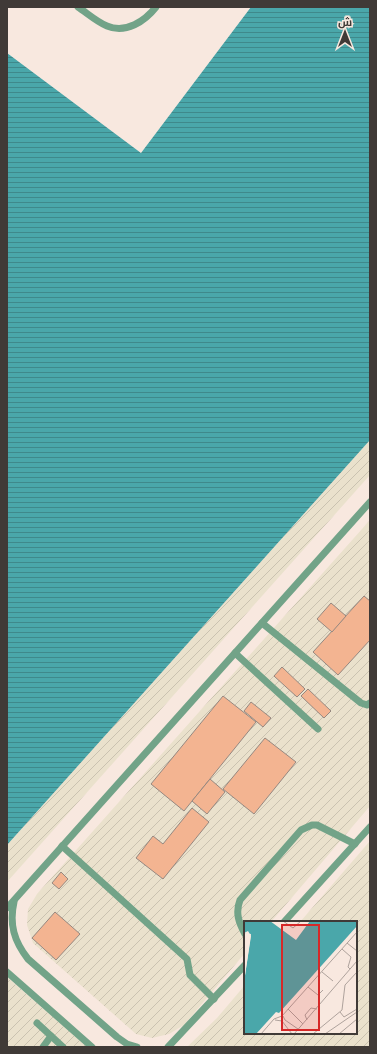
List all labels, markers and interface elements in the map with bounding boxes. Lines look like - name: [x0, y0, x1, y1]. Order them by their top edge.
- north arrow: [325, 12, 365, 52]
- text: ش: [338, 16, 352, 29]
- inset map: [244, 921, 357, 1034]

